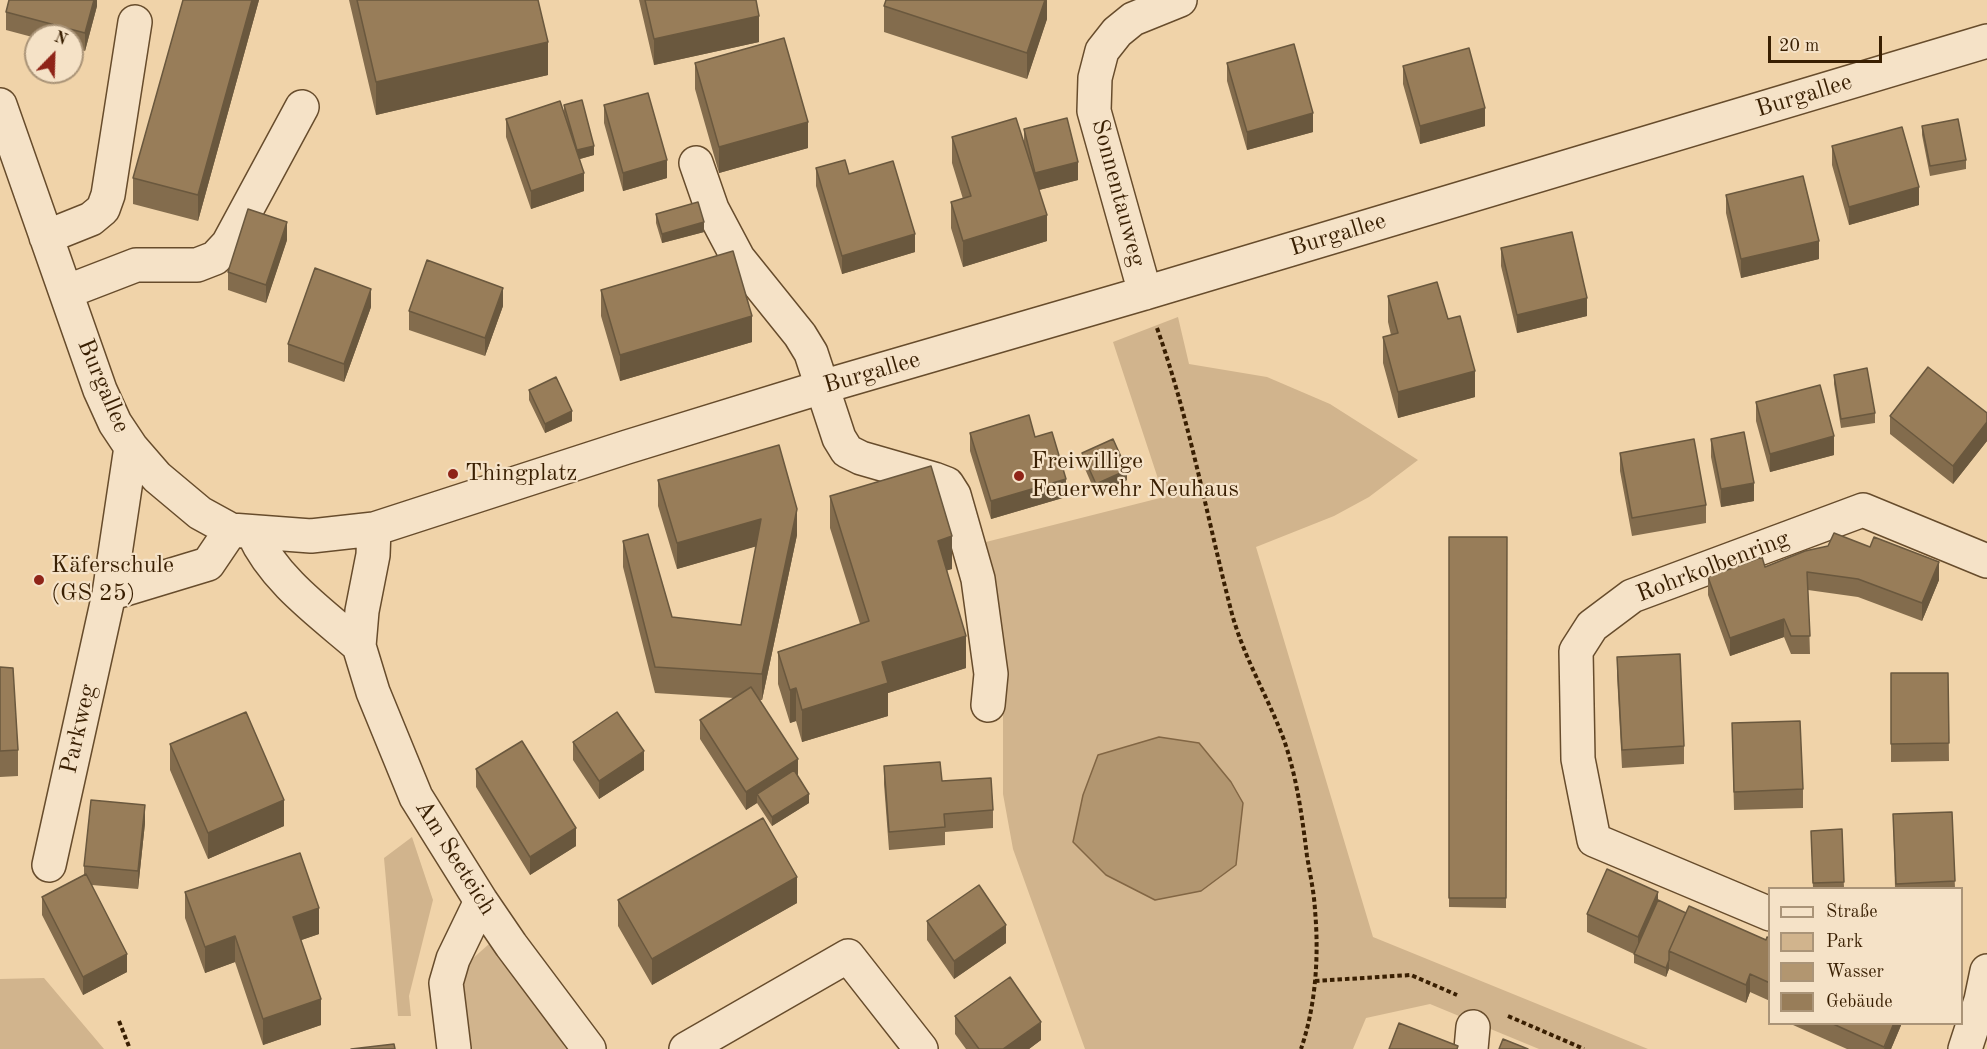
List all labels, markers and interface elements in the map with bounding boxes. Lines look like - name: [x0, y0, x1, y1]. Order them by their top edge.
- north arrow: [24, 24, 84, 84]
- scale bar: [1771, 24, 1885, 62]
- text: N: [51, 30, 69, 49]
- text: 20 m: [1779, 37, 1819, 55]
- street label: Burgallee: [1752, 68, 1856, 124]
- street label: Sonnentauweg: [1085, 116, 1151, 270]
- street label: Burgallee: [1286, 207, 1390, 263]
- street label: Burgallee: [70, 335, 136, 437]
- street label: Burgallee: [820, 346, 924, 400]
- place label: Freiwillige Feuerwehr Neuhaus: [1031, 448, 1239, 504]
- place label: Thingplatz: [465, 460, 577, 488]
- marker: Thingplatz: [446, 467, 460, 481]
- marker: Freiwillige Feuerwehr Neuhaus: [1012, 469, 1026, 483]
- street label: Rohrkolbenring: [1633, 525, 1793, 609]
- place label: Käferschule (GS 25): [51, 552, 174, 608]
- marker: Käferschule (GS 25): [32, 573, 46, 587]
- street label: Parkweg: [55, 681, 103, 777]
- street label: Am Seeteich: [408, 795, 502, 921]
- legend: [1768, 887, 1963, 1025]
- text: Straße: [1826, 903, 1877, 921]
- text: Park: [1826, 933, 1863, 951]
- text: Wasser: [1826, 963, 1884, 981]
- text: Gebäude: [1826, 993, 1893, 1011]

